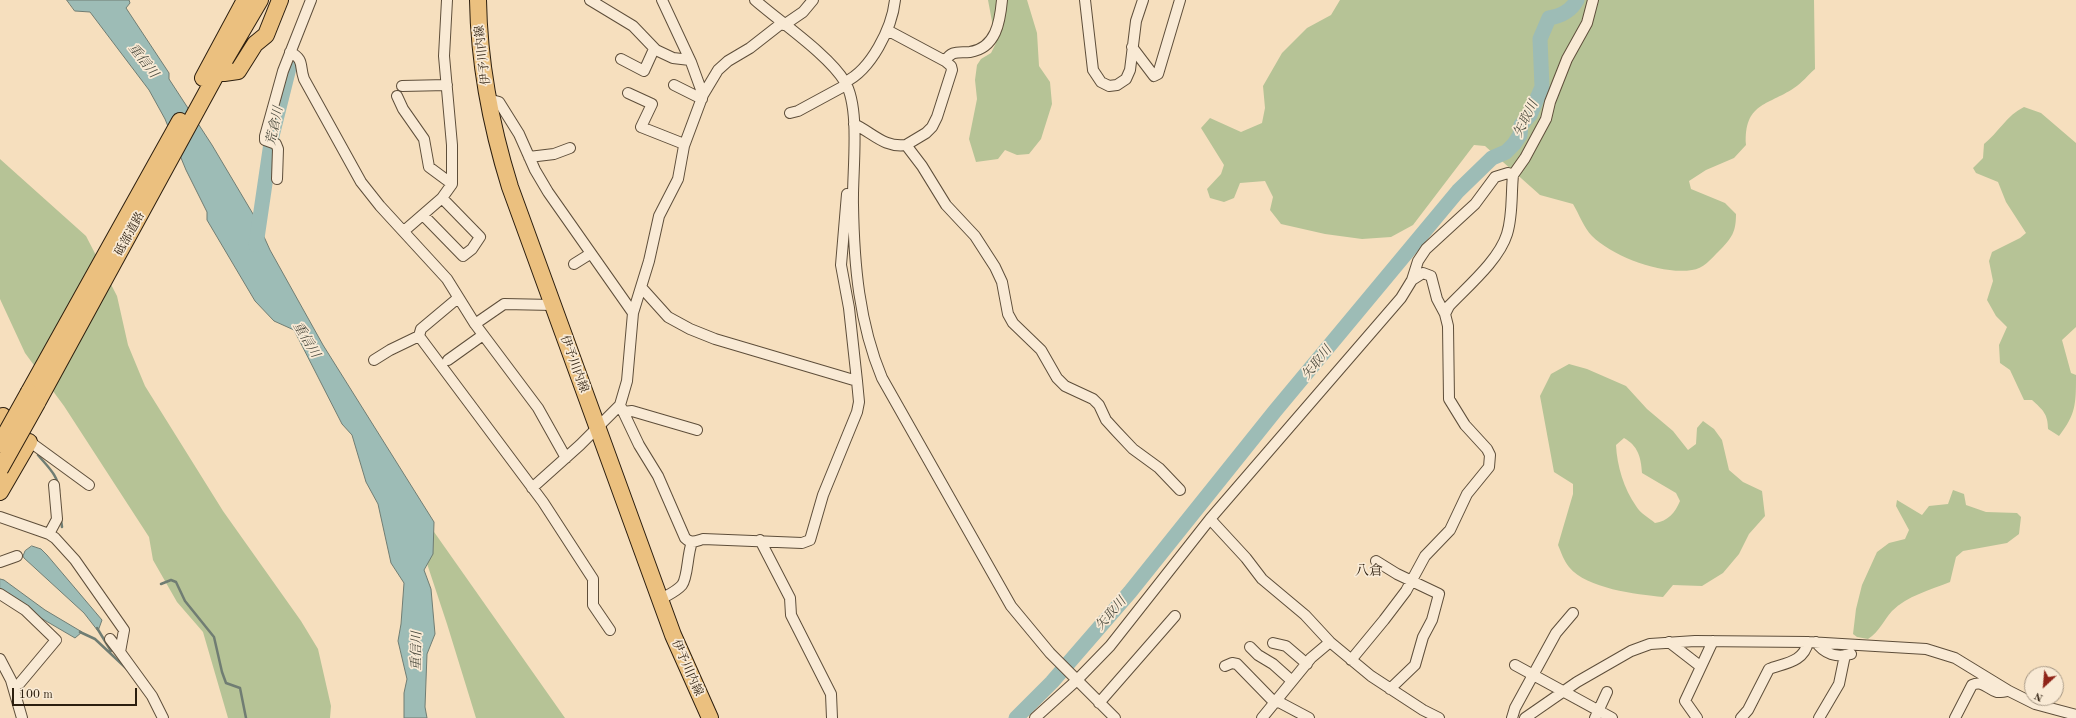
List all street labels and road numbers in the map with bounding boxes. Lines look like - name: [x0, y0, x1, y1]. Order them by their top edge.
- street label: 伊予川内線: [472, 24, 494, 86]
- street label: 砥部道路: [112, 210, 148, 258]
- street label: 伊予川内線: [557, 333, 591, 395]
- street label: 伊予川内線: [668, 638, 706, 698]

